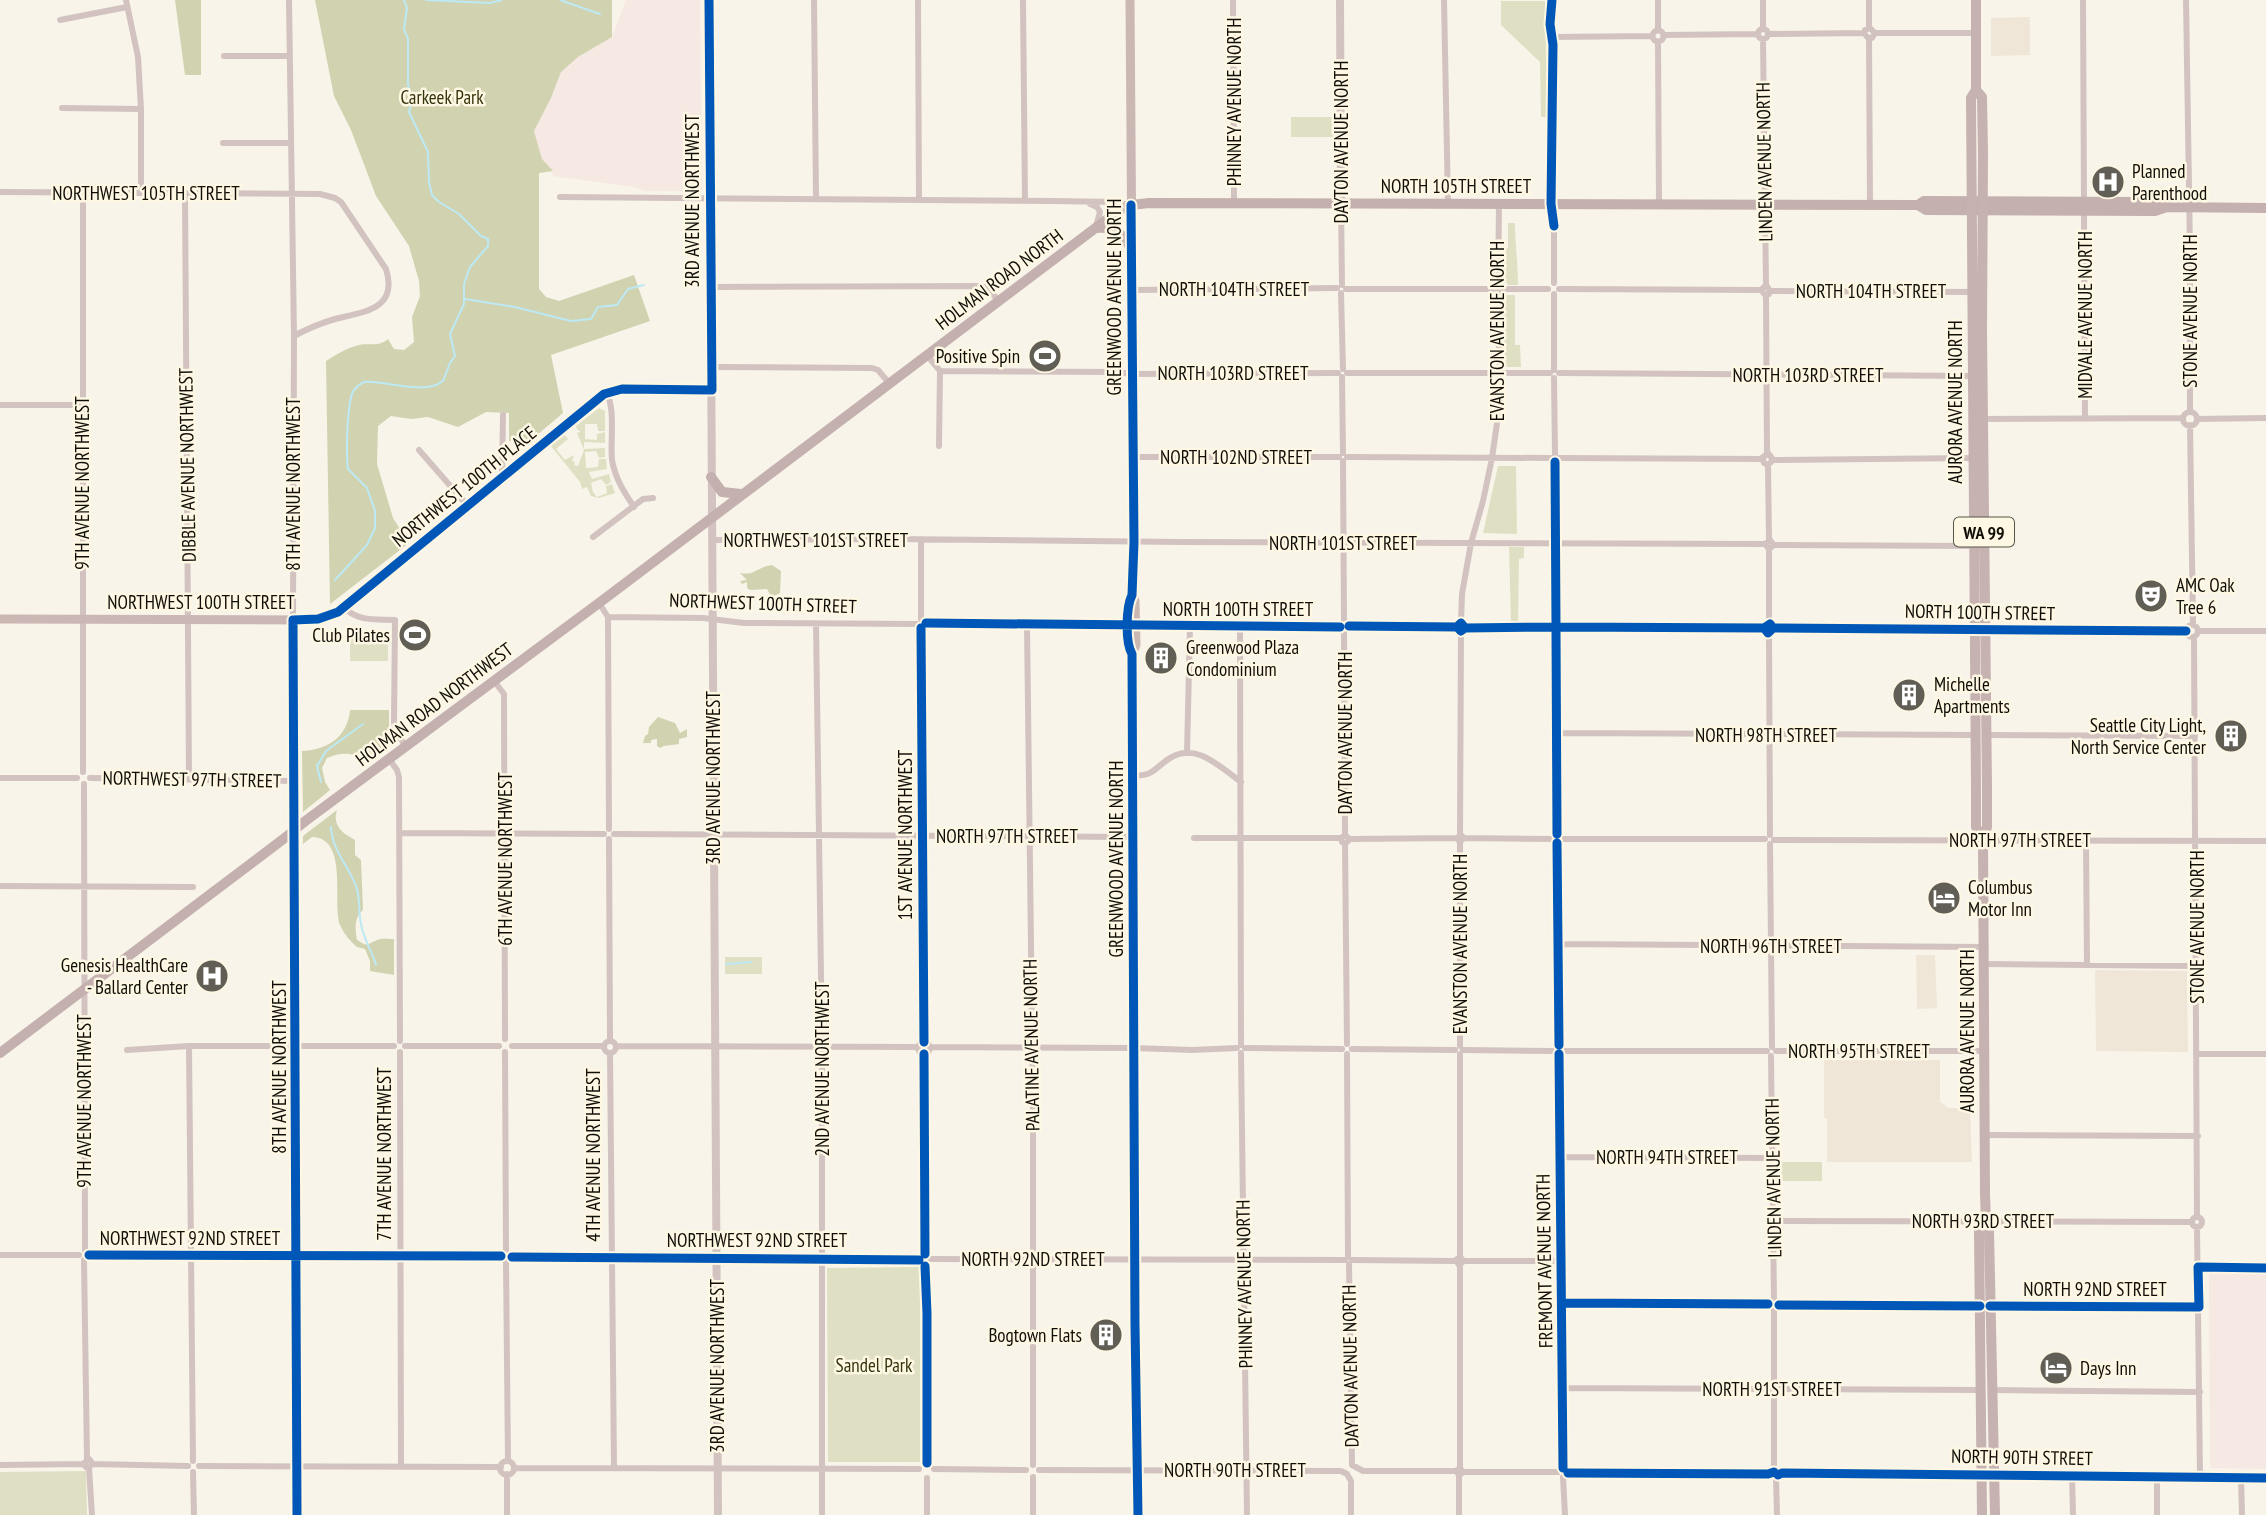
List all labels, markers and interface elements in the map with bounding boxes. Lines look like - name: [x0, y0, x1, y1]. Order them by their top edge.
- street label: PHINNEY AVENUE NORTH: [1222, 18, 1246, 186]
- street label: DAYTON AVENUE NORTH: [1329, 61, 1353, 223]
- street label: LINDEN AVENUE NORTH: [1751, 82, 1777, 242]
- park label: Carkeek Park: [400, 85, 484, 109]
- street label: 3RD AVENUE NORTHWEST: [680, 114, 704, 288]
- place label: Planned Parenthood: [2132, 159, 2207, 205]
- hospital icon: Planned Parenthood: [2089, 163, 2127, 201]
- street label: NORTH 105TH STREET: [1381, 174, 1532, 198]
- street label: NORTHWEST 105TH STREET: [52, 181, 240, 205]
- street label: GREENWOOD AVENUE NORTH: [1102, 199, 1126, 395]
- street label: HOLMAN ROAD NORTH: [931, 223, 1067, 335]
- street label: MIDVALE AVENUE NORTH: [2073, 231, 2097, 399]
- street label: STONE AVENUE NORTH: [2178, 234, 2202, 388]
- street label: EVANSTON AVENUE NORTH: [1485, 241, 1509, 421]
- street label: NORTH 104TH STREET: [1159, 277, 1310, 301]
- street label: NORTH 104TH STREET: [1796, 279, 1947, 303]
- street label: AURORA AVENUE NORTH: [1943, 320, 1967, 484]
- sports icon: Positive Spin: [1026, 337, 1064, 375]
- place label: Positive Spin: [936, 344, 1020, 368]
- street label: NORTH 103RD STREET: [1158, 361, 1309, 385]
- street label: NORTH 103RD STREET: [1733, 363, 1884, 387]
- street label: DIBBLE AVENUE NORTHWEST: [173, 367, 201, 562]
- street label: 9TH AVENUE NORTHWEST: [70, 396, 94, 570]
- street label: 8TH AVENUE NORTHWEST: [281, 397, 305, 571]
- street label: NORTHWEST 100TH PLACE: [387, 420, 541, 552]
- street label: NORTH 102ND STREET: [1160, 445, 1312, 469]
- road number: WA 99: [1954, 518, 2014, 546]
- street label: NORTHWEST 101ST STREET: [724, 528, 909, 552]
- street label: NORTH 101ST STREET: [1269, 531, 1417, 555]
- place label: AMC Oak Tree 6: [2176, 573, 2235, 619]
- theatre icon: AMC Oak Tree 6: [2132, 577, 2170, 615]
- street label: NORTHWEST 100TH STREET: [669, 588, 858, 618]
- street label: NORTHWEST 100TH STREET: [107, 590, 295, 614]
- street label: NORTH 100TH STREET: [1163, 597, 1314, 621]
- street label: NORTH 100TH STREET: [1905, 599, 2056, 625]
- sports icon: Club Pilates: [396, 616, 434, 654]
- place label: Club Pilates: [312, 623, 390, 647]
- place label: Greenwood Plaza Condominium: [1186, 635, 1299, 681]
- street label: HOLMAN ROAD NORTHWEST: [351, 637, 518, 771]
- building icon: Greenwood Plaza Condominium: [1142, 639, 1180, 677]
- street label: DAYTON AVENUE NORTH: [1333, 652, 1357, 814]
- place label: Michelle Apartments: [1934, 672, 2010, 718]
- building icon: Michelle Apartments: [1890, 676, 1928, 714]
- street label: 3RD AVENUE NORTHWEST: [701, 691, 725, 865]
- place label: Seattle City Light, North Service Center: [2071, 713, 2207, 759]
- building icon: Seattle City Light, North Service Center: [2212, 717, 2250, 755]
- street label: NORTH 98TH STREET: [1695, 723, 1837, 747]
- street label: 1ST AVENUE NORTHWEST: [893, 749, 917, 920]
- street label: GREENWOOD AVENUE NORTH: [1104, 761, 1128, 957]
- street label: NORTHWEST 97TH STREET: [102, 765, 282, 793]
- street label: 6TH AVENUE NORTHWEST: [493, 772, 517, 946]
- street label: NORTH 97TH STREET: [936, 824, 1078, 848]
- street label: NORTH 97TH STREET: [1949, 828, 2091, 852]
- street label: STONE AVENUE NORTH: [2185, 850, 2209, 1004]
- street label: EVANSTON AVENUE NORTH: [1448, 854, 1472, 1034]
- place label: Columbus Motor Inn: [1968, 875, 2032, 921]
- hotel icon: Columbus Motor Inn: [1925, 879, 1963, 917]
- street label: NORTH 96TH STREET: [1700, 934, 1842, 958]
- street label: AURORA AVENUE NORTH: [1955, 949, 1979, 1113]
- place label: Genesis HealthCare - Ballard Center: [61, 953, 189, 999]
- hospital icon: Genesis HealthCare - Ballard Center: [193, 957, 231, 995]
- street label: PALATINE AVENUE NORTH: [1017, 959, 1045, 1131]
- street label: 8TH AVENUE NORTHWEST: [267, 980, 291, 1154]
- street label: 2ND AVENUE NORTHWEST: [810, 981, 834, 1156]
- street label: 9TH AVENUE NORTHWEST: [72, 1014, 96, 1188]
- street label: NORTH 95TH STREET: [1788, 1039, 1930, 1063]
- street label: 7TH AVENUE NORTHWEST: [372, 1067, 396, 1241]
- street label: 4TH AVENUE NORTHWEST: [581, 1068, 605, 1242]
- street label: LINDEN AVENUE NORTH: [1760, 1098, 1786, 1258]
- street label: NORTH 94TH STREET: [1596, 1145, 1738, 1169]
- street label: FREMONT AVENUE NORTH: [1530, 1174, 1558, 1348]
- street label: PHINNEY AVENUE NORTH: [1231, 1199, 1257, 1369]
- street label: NORTH 93RD STREET: [1912, 1209, 2055, 1233]
- street label: NORTHWEST 92ND STREET: [100, 1226, 281, 1250]
- street label: NORTHWEST 92ND STREET: [667, 1228, 848, 1252]
- street label: NORTH 92ND STREET: [961, 1247, 1105, 1271]
- street label: NORTH 92ND STREET: [2023, 1277, 2167, 1301]
- street label: 3RD AVENUE NORTHWEST: [705, 1279, 729, 1453]
- street label: DAYTON AVENUE NORTH: [1337, 1284, 1363, 1448]
- building icon: Bogtown Flats: [1087, 1316, 1125, 1354]
- place label: Bogtown Flats: [988, 1323, 1082, 1347]
- hotel icon: Days Inn: [2037, 1349, 2075, 1387]
- park label: Sandel Park: [836, 1353, 913, 1377]
- place label: Days Inn: [2080, 1356, 2136, 1380]
- street label: NORTH 91ST STREET: [1702, 1377, 1842, 1401]
- street label: NORTH 90TH STREET: [1951, 1444, 2094, 1470]
- street label: NORTH 90TH STREET: [1164, 1458, 1306, 1482]

